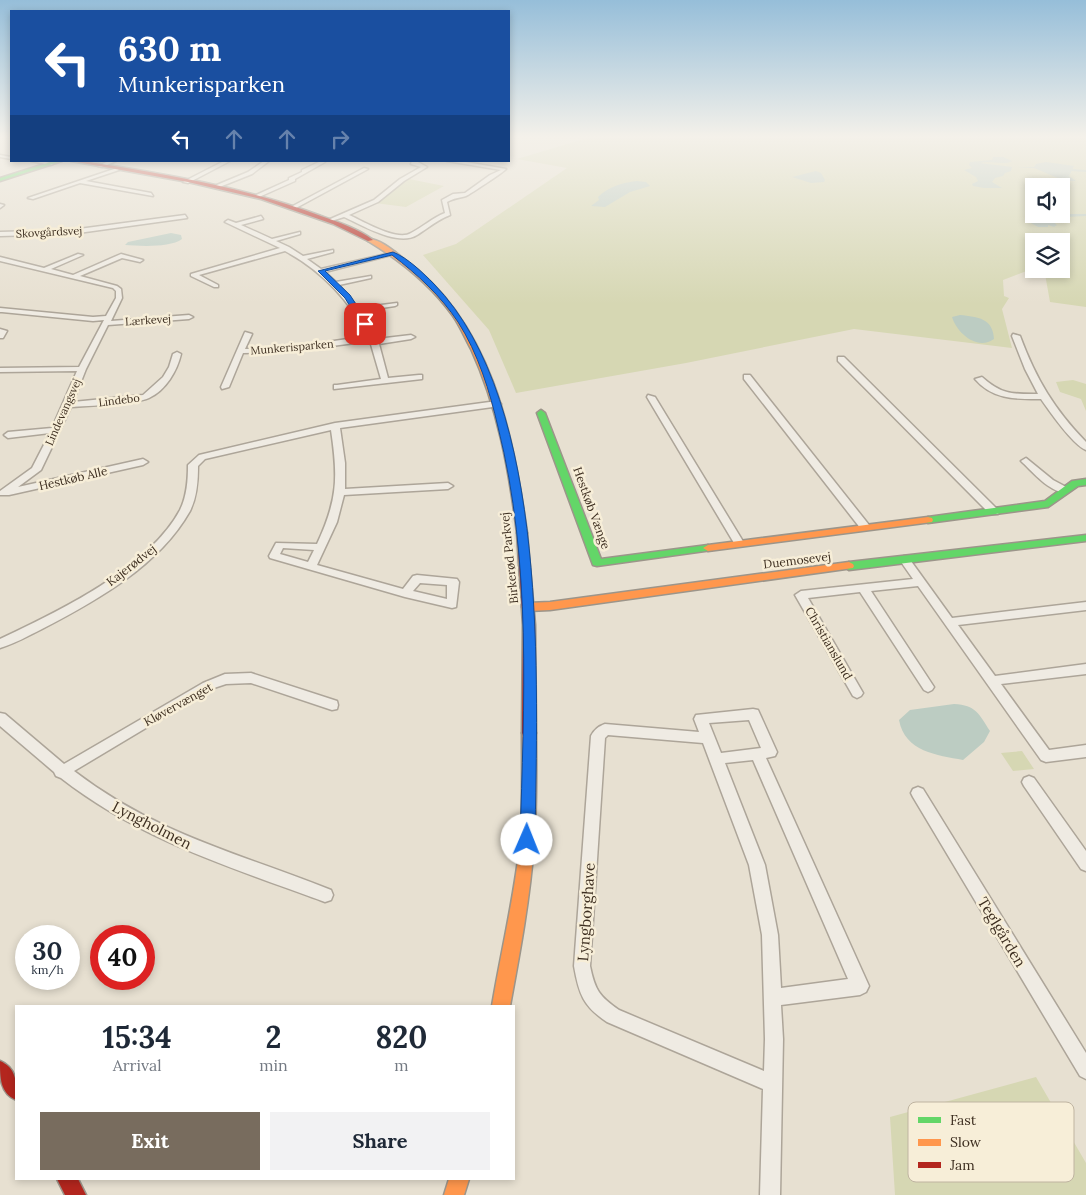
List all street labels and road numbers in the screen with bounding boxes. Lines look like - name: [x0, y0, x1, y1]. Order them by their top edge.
- street label: Skovgårdsvej: [15, 223, 83, 241]
- street label: Lærkevej: [125, 311, 172, 329]
- street label: Munkerisparken: [250, 336, 335, 358]
- street label: Lindevangsvej: [42, 376, 84, 448]
- street label: Lindebo: [98, 391, 140, 409]
- street label: Hestkøb Alle: [37, 463, 109, 493]
- street label: Hestkøb Vænge: [570, 465, 614, 552]
- street label: Birkerød Parkvej: [497, 512, 521, 604]
- street label: Kajerødvej: [103, 541, 159, 589]
- street label: Duemosevej: [762, 548, 832, 572]
- street label: Christianslund: [802, 604, 856, 682]
- street label: Kløvervænget: [141, 679, 215, 729]
- street label: Lyngholmen: [109, 797, 195, 853]
- street label: Lyngborghave: [573, 862, 599, 962]
- street label: Teglgården: [974, 894, 1030, 970]

